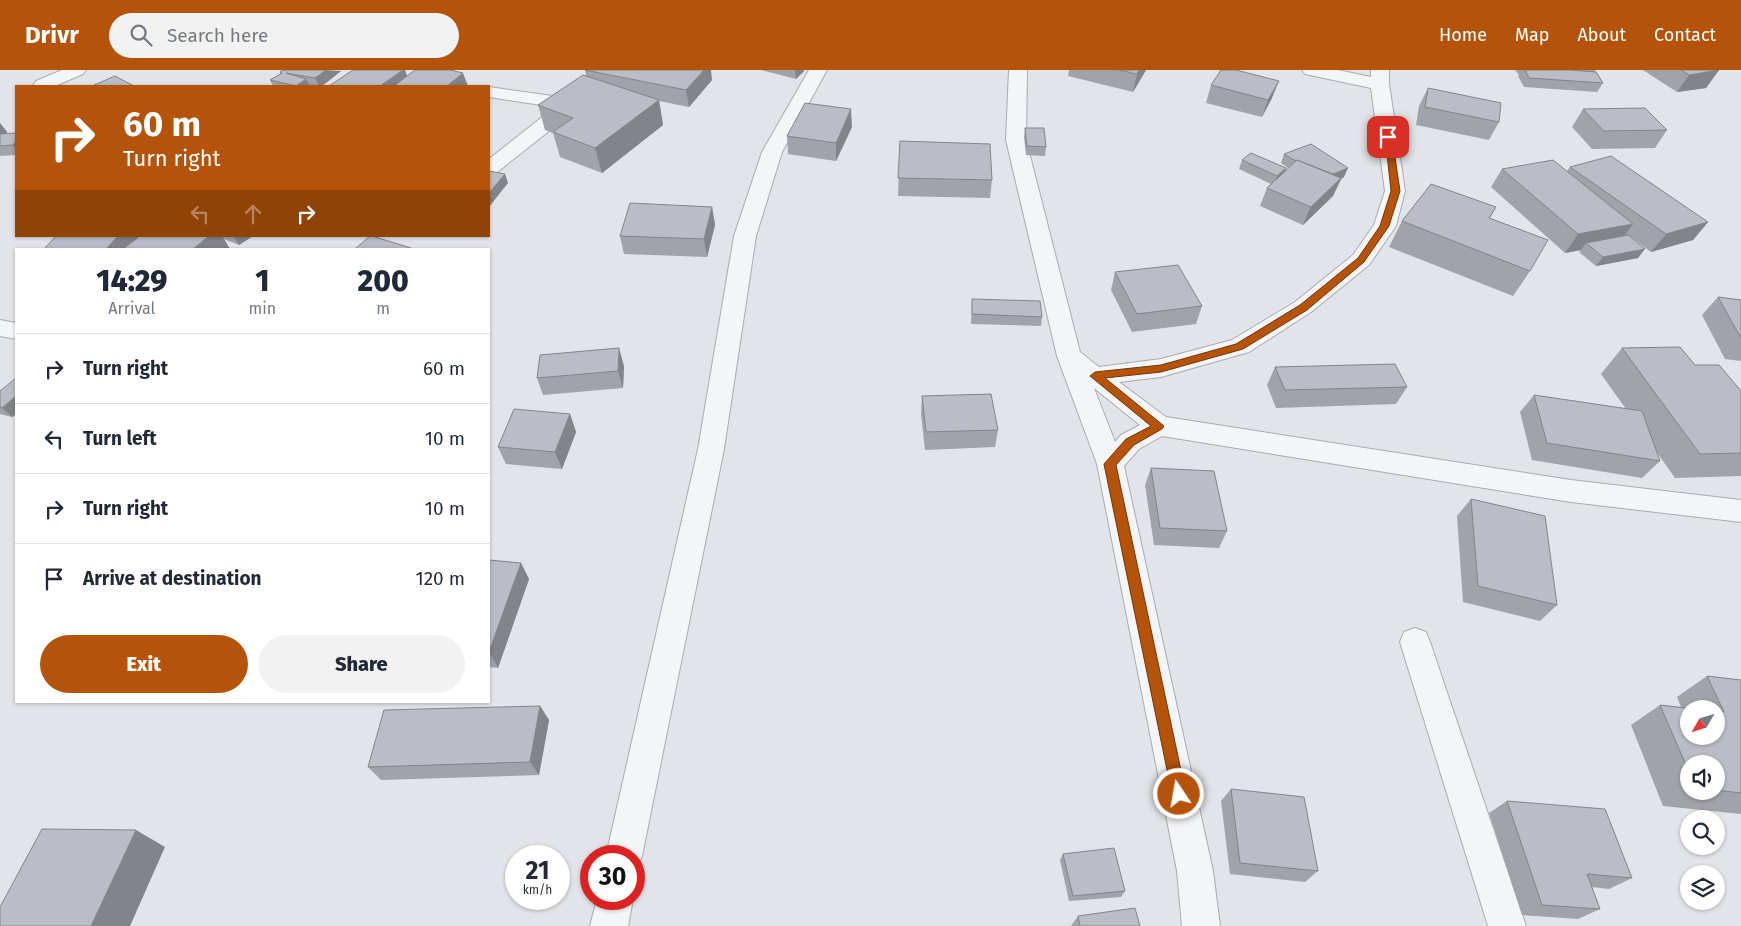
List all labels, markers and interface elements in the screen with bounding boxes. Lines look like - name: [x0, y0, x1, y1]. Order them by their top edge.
- search box: [109, 13, 459, 58]
- text: Drivr: [25, 21, 79, 49]
- icon: search: [127, 21, 155, 49]
- text: Search here: [167, 24, 268, 47]
- text: Home: [1439, 24, 1487, 46]
- text: Map: [1515, 24, 1549, 46]
- text: About: [1577, 24, 1626, 46]
- text: Contact: [1654, 24, 1716, 46]
- text: 60 m: [123, 103, 201, 145]
- icon: right: [40, 105, 105, 170]
- pin: [1367, 116, 1409, 158]
- icon: arrive: [1374, 123, 1402, 151]
- text: Turn right: [123, 145, 220, 172]
- icon: left: [186, 200, 214, 228]
- icon: ahead: [239, 200, 267, 228]
- icon: right: [292, 200, 320, 228]
- text: 14:29: [96, 263, 167, 299]
- text: 1: [255, 263, 270, 299]
- text: 200: [357, 263, 409, 299]
- text: Arrival: [108, 299, 155, 318]
- text: min: [249, 299, 276, 318]
- text: m: [376, 299, 390, 318]
- icon: right: [40, 355, 68, 383]
- text: Turn right: [83, 357, 168, 380]
- text: 60 m: [423, 357, 465, 380]
- icon: left: [40, 425, 68, 453]
- text: Turn left: [83, 427, 157, 450]
- text: 10 m: [425, 427, 465, 450]
- icon: right: [40, 495, 68, 523]
- text: Turn right: [83, 497, 168, 520]
- text: 10 m: [425, 497, 465, 520]
- icon: arrive: [40, 565, 68, 593]
- text: Arrive at destination: [83, 567, 262, 590]
- text: 120 m: [415, 567, 465, 590]
- button: Exit: [40, 635, 248, 693]
- button: Share: [258, 635, 465, 693]
- north arrow: [1680, 700, 1725, 745]
- map controls: [1680, 700, 1725, 910]
- button: sound: [1680, 755, 1725, 800]
- position arrow: [1152, 767, 1204, 819]
- button: search: [1680, 810, 1725, 855]
- speed limit sign: 30: [580, 845, 645, 910]
- text: 21: [526, 856, 549, 886]
- button: layers: [1680, 865, 1725, 910]
- text: km/h: [523, 883, 552, 897]

